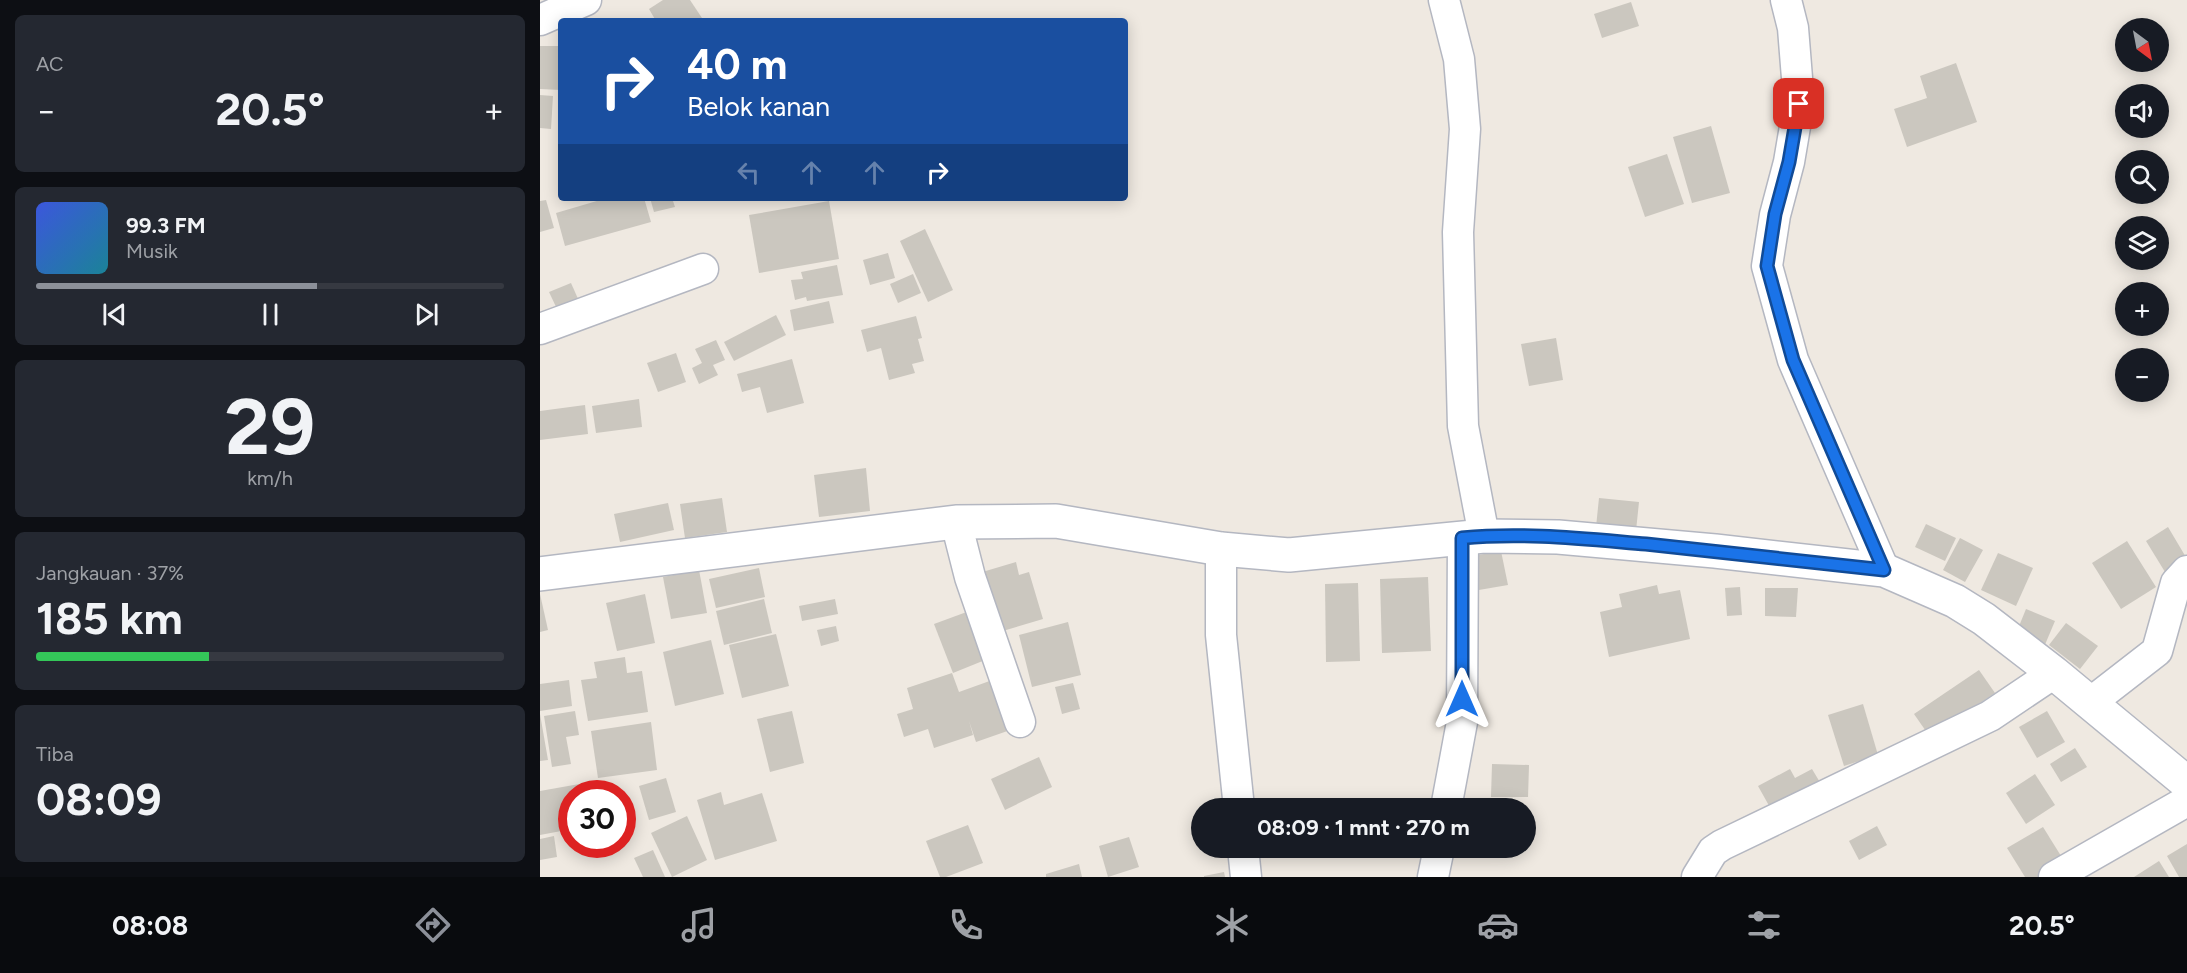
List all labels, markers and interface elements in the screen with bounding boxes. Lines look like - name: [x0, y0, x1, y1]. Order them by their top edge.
- north arrow: [2115, 18, 2169, 72]
- map controls: [2115, 18, 2169, 402]
- text: 40 m: [687, 39, 787, 90]
- icon: right: [588, 42, 666, 120]
- text: AC: [36, 52, 64, 76]
- pin: [1773, 78, 1824, 129]
- text: 20.5°: [215, 82, 325, 136]
- button: sound: [2115, 84, 2169, 138]
- icon: arrive: [1782, 87, 1815, 120]
- text: Belok kanan: [687, 90, 830, 123]
- text: −: [36, 91, 57, 130]
- text: +: [483, 91, 504, 130]
- button: search: [2115, 150, 2169, 204]
- icon: left: [732, 156, 765, 189]
- icon: ahead: [795, 156, 828, 189]
- icon: ahead: [858, 156, 891, 189]
- icon: right: [921, 156, 954, 189]
- text: 99.3 FM: [126, 212, 206, 239]
- button: layers: [2115, 216, 2169, 270]
- text: Musik: [126, 239, 178, 263]
- button: +: [2115, 282, 2169, 336]
- icon: previous: [98, 298, 131, 331]
- icon: pause: [254, 298, 287, 331]
- icon: next: [410, 298, 443, 331]
- button: −: [2115, 348, 2169, 402]
- text: 29: [225, 380, 315, 474]
- text: km/h: [247, 466, 293, 490]
- text: Jangkauan · 37%: [36, 561, 184, 585]
- text: 185 km: [36, 591, 183, 645]
- position arrow: [1430, 667, 1494, 731]
- text: Tiba: [36, 742, 74, 766]
- text: 08:09: [36, 772, 162, 826]
- speed limit sign: 30: [558, 780, 636, 858]
- text: 08:09 · 1 mnt · 270 m: [1257, 814, 1470, 841]
- icon: directions: [412, 904, 454, 946]
- icon: music: [678, 904, 720, 946]
- icon: phone: [945, 904, 987, 946]
- icon: climate: [1211, 904, 1253, 946]
- icon: car: [1477, 904, 1519, 946]
- icon: filters: [1743, 904, 1785, 946]
- text: 08:08: [112, 909, 188, 942]
- text: 20.5°: [2009, 909, 2075, 942]

